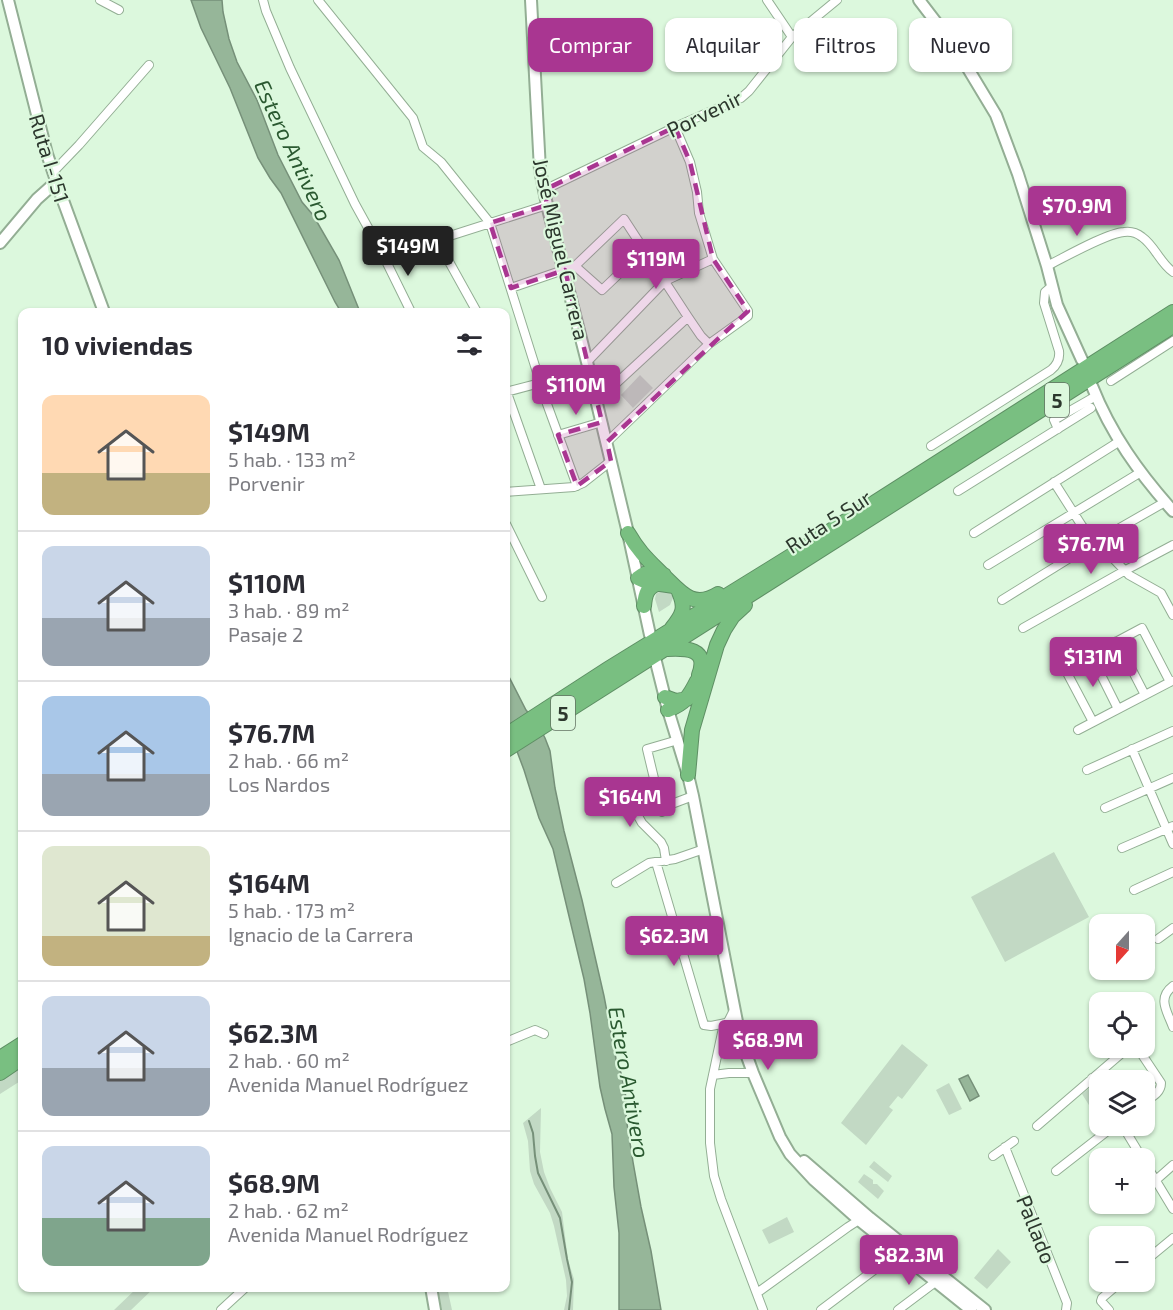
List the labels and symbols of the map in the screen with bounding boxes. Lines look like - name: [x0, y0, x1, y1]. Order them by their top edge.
- water label: Estero Antivero: [250, 75, 338, 225]
- street label: Porvenir: [662, 84, 746, 142]
- street label: Ruta I-151: [25, 111, 75, 205]
- street label: José Miguel Carrera: [529, 156, 595, 342]
- pin: $70.9M: [1028, 186, 1126, 237]
- pin: $149M: [366, 226, 450, 277]
- pin: $119M: [614, 239, 698, 290]
- pin: $110M: [534, 365, 618, 416]
- road number: 5: [1045, 383, 1069, 417]
- street label: Ruta 5 Sur: [780, 484, 876, 558]
- pin: $76.7M: [1042, 524, 1140, 575]
- pin: $131M: [1051, 637, 1135, 688]
- road number: 5: [551, 696, 575, 730]
- pin: $164M: [588, 777, 672, 828]
- north arrow: [1089, 914, 1155, 980]
- pin: $62.3M: [625, 916, 723, 967]
- water label: Estero Antivero: [604, 1004, 656, 1160]
- pin: $68.9M: [719, 1020, 817, 1071]
- street label: Pallado: [1012, 1191, 1062, 1267]
- pin: $82.3M: [860, 1235, 958, 1286]

